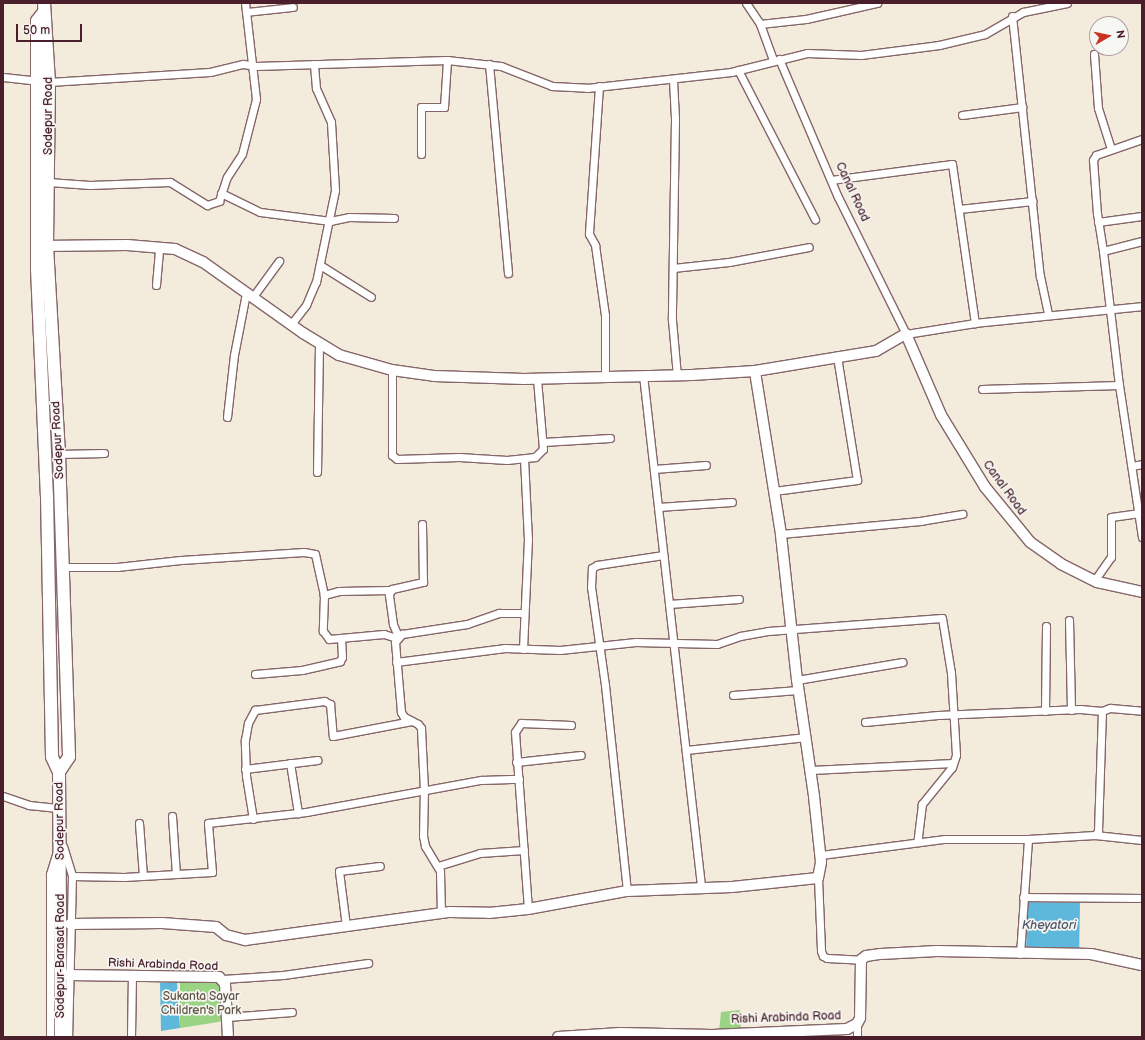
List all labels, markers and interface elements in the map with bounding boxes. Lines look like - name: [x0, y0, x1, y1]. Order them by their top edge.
- scale bar: [18, 16, 84, 42]
- north arrow: [1089, 16, 1129, 56]
- text: 50 m: [23, 23, 50, 38]
- text: N: [1113, 29, 1127, 39]
- street label: Sodepur Road: [42, 77, 56, 155]
- street label: Canal Road: [832, 160, 872, 224]
- street label: Sodepur Road: [49, 401, 67, 479]
- street label: Canal Road: [979, 458, 1029, 518]
- street label: Sodepur Road: [52, 782, 68, 860]
- street label: Sodepur-Barasat Road: [54, 894, 68, 1018]
- water label: Kheyatori: [1022, 917, 1076, 933]
- street label: Rishi Arabinda Road: [108, 956, 218, 974]
- park label: Sukanta Sayar Children's Park: [161, 990, 241, 1018]
- street label: Rishi Arabinda Road: [731, 1009, 841, 1027]

